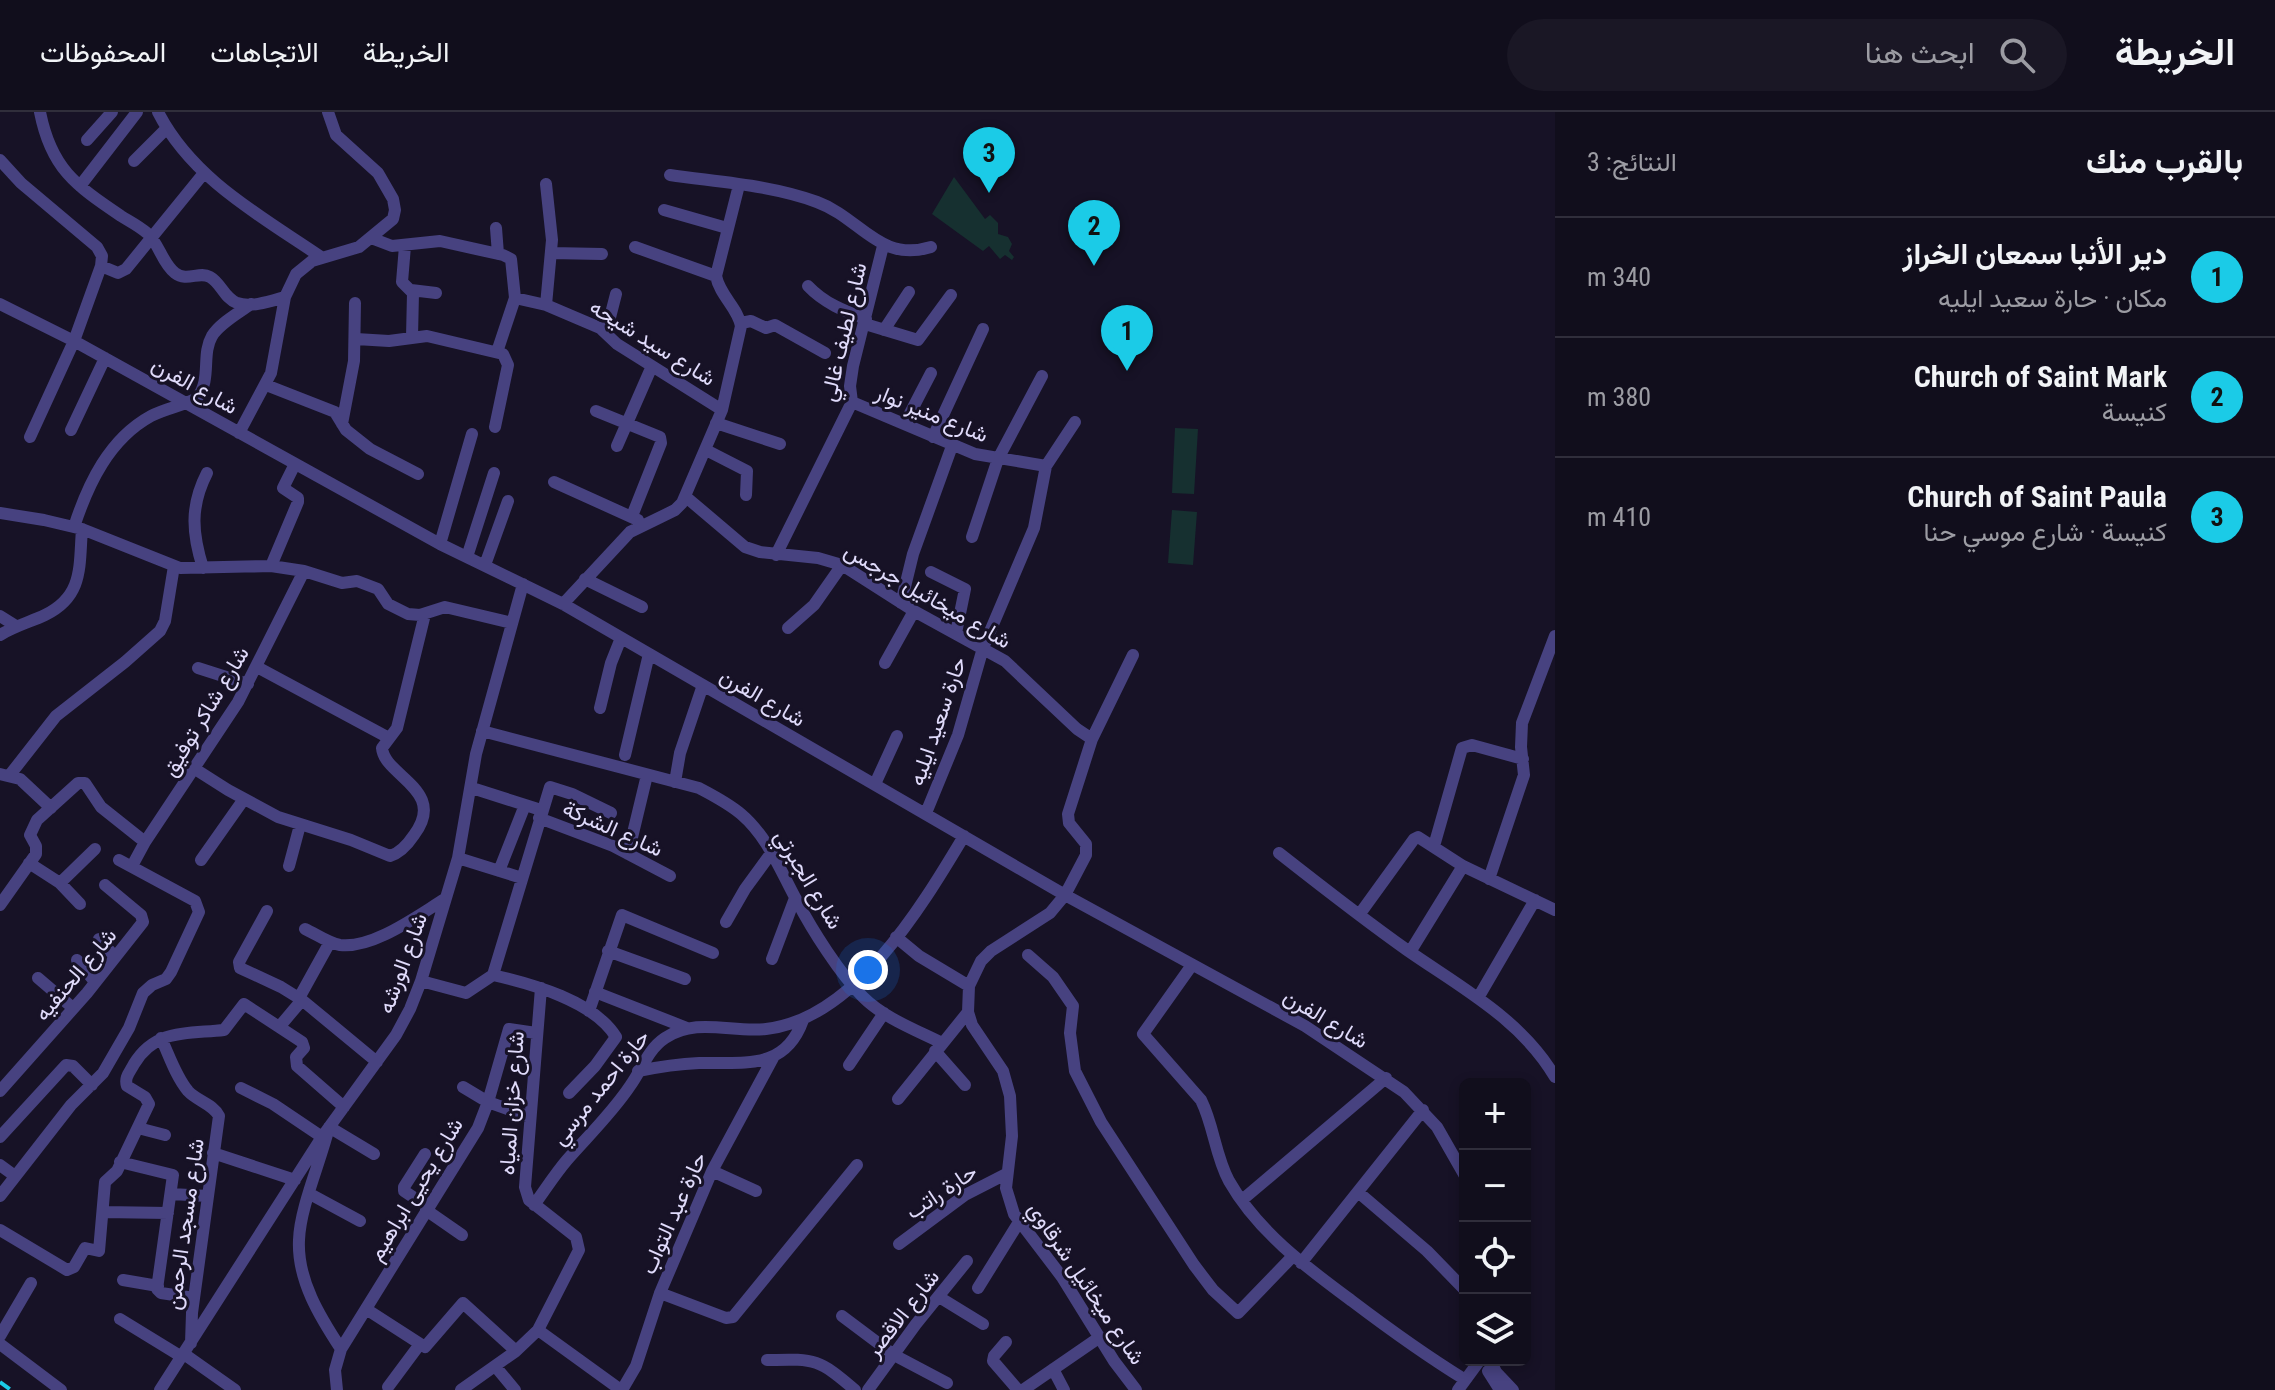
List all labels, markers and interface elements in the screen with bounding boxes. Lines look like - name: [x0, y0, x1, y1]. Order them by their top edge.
- search box: [1507, 19, 2067, 91]
- text: الخريطة: [2115, 30, 2235, 74]
- icon: search: [1995, 33, 2039, 77]
- text: ابحث هنا: [1865, 35, 1975, 70]
- text: المحفوظات: [40, 36, 166, 69]
- text: الاتجاهات: [210, 36, 319, 69]
- text: الخريطة: [363, 36, 449, 69]
- pin: 3: [963, 127, 1015, 193]
- text: بالقرب منك: [2086, 141, 2243, 181]
- text: النتائج: 3: [1587, 147, 1677, 177]
- pin: 2: [1068, 200, 1120, 266]
- text: دير الأنبا سمعان الخراز: [1903, 236, 2167, 271]
- street label: شارع لطيف غالي: [815, 260, 877, 405]
- text: 340 m: [1587, 262, 1651, 292]
- text: 1: [2210, 262, 2224, 292]
- text: مكان · حارة سعيد ايليه: [1938, 283, 2167, 313]
- street label: شارع سيد شيحه: [584, 294, 720, 393]
- pin: 1: [1101, 305, 1153, 371]
- street label: شارع الفرن: [146, 352, 242, 421]
- text: Church of Saint Mark: [1914, 359, 2167, 394]
- street label: شارع منير نوار: [870, 379, 992, 449]
- text: 380 m: [1587, 382, 1651, 412]
- text: 2: [2210, 382, 2224, 412]
- text: كنيسة: [2102, 397, 2167, 427]
- text: Church of Saint Paula: [1907, 479, 2167, 514]
- text: 410 m: [1587, 502, 1651, 532]
- text: 3: [2210, 502, 2224, 532]
- text: كنيسة · شارع موسي حنا: [1924, 517, 2167, 547]
- street label: شارع ميخائيل جرجس: [839, 537, 1016, 655]
- street label: شارع شاكر توفيق: [157, 642, 256, 782]
- street label: حارة سعيد ايليه: [904, 653, 972, 789]
- street label: شارع الفرن: [715, 663, 810, 734]
- street label: شارع الشركة: [558, 795, 667, 863]
- street label: شارع الجبرتي: [764, 825, 848, 937]
- street label: شارع الورشه: [373, 910, 434, 1018]
- street label: شارع الحنفيه: [29, 923, 123, 1027]
- your location: [848, 950, 888, 990]
- street label: شارع الفرن: [1278, 983, 1373, 1055]
- street label: حارة احمد مرسي: [546, 1025, 659, 1154]
- street label: شارع خزان المياه: [494, 1030, 531, 1176]
- map controls: [1459, 1078, 1531, 1366]
- button: +: [1459, 1078, 1531, 1150]
- street label: شارع يحيى ابراهيم: [363, 1113, 470, 1266]
- street label: شارع مسجد الرحمن: [160, 1137, 211, 1312]
- street label: حارة عبد التواب: [635, 1148, 712, 1278]
- button: −: [1459, 1150, 1531, 1222]
- street label: حارة راتب: [901, 1159, 982, 1225]
- street label: شارع ميخائيل شرقاوي: [1018, 1197, 1150, 1373]
- button: locate: [1459, 1222, 1531, 1294]
- street label: شارع الاقصر: [860, 1264, 946, 1364]
- button: layers: [1459, 1294, 1531, 1366]

